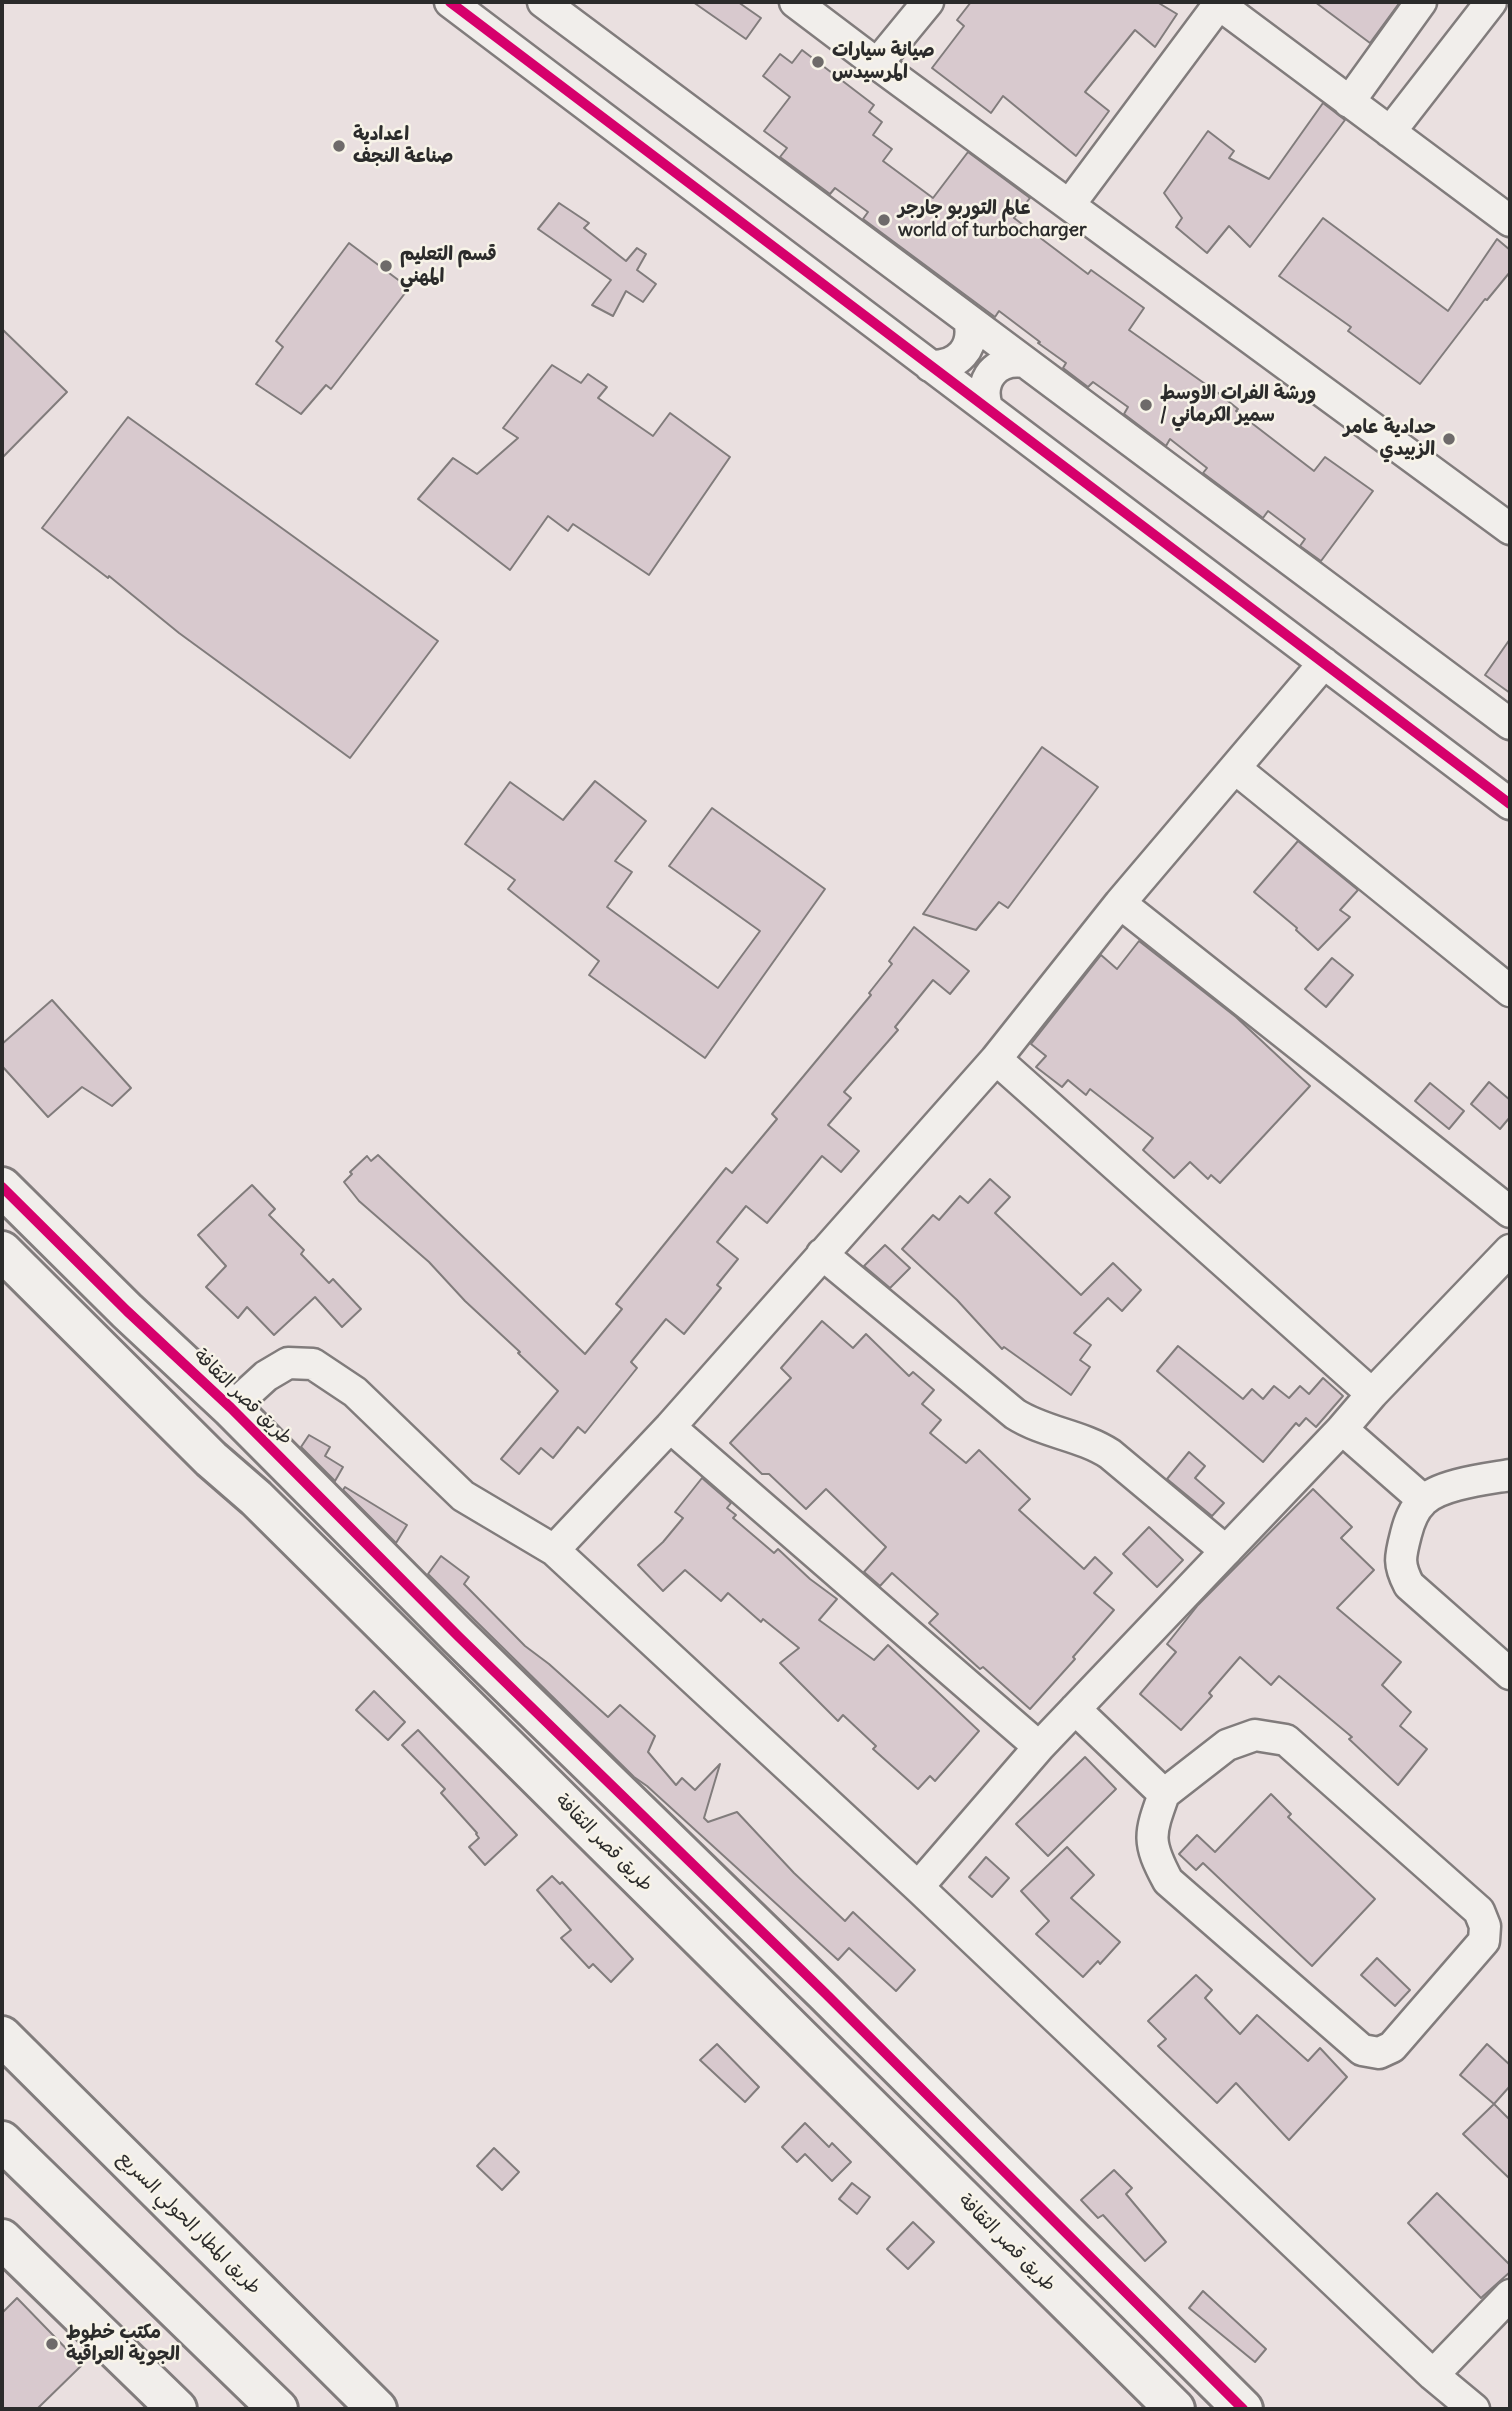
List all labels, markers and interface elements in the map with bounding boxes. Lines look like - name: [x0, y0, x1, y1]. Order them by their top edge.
- place label: صيانة سيارات المرسيدس: [832, 40, 935, 84]
- marker: صيانة سيارات المرسيدس: [810, 54, 826, 70]
- place label: اعدادية صناعة النجف: [353, 124, 453, 168]
- marker: اعدادية صناعة النجف: [331, 138, 347, 154]
- place label: عالم التوربو جارجر world of turbocharger: [898, 198, 1087, 242]
- marker: عالم التوربو جارجر world of turbocharger: [876, 212, 892, 228]
- place label: قسم التعليم المهني: [400, 244, 497, 288]
- marker: قسم التعليم المهني: [378, 258, 394, 274]
- place label: ورشة الفرات الاوسط / سمير الكرماني: [1160, 383, 1316, 427]
- marker: ورشة الفرات الاوسط / سمير الكرماني: [1138, 397, 1154, 413]
- place label: حدادية عامر الزبيدي: [1343, 417, 1435, 461]
- marker: حدادية عامر الزبيدي: [1441, 431, 1457, 447]
- street label: طريق قصر الثقافة: [189, 1344, 297, 1450]
- street label: طريق قصر الثقافة: [550, 1789, 658, 1897]
- street label: طريق المطار الحولي السريع: [113, 2147, 265, 2299]
- street label: طريق قصر الثقافة: [953, 2189, 1061, 2297]
- place label: مكتب خطوط الجوية العراقية: [66, 2322, 180, 2366]
- marker: مكتب خطوط الجوية العراقية: [44, 2336, 60, 2352]

